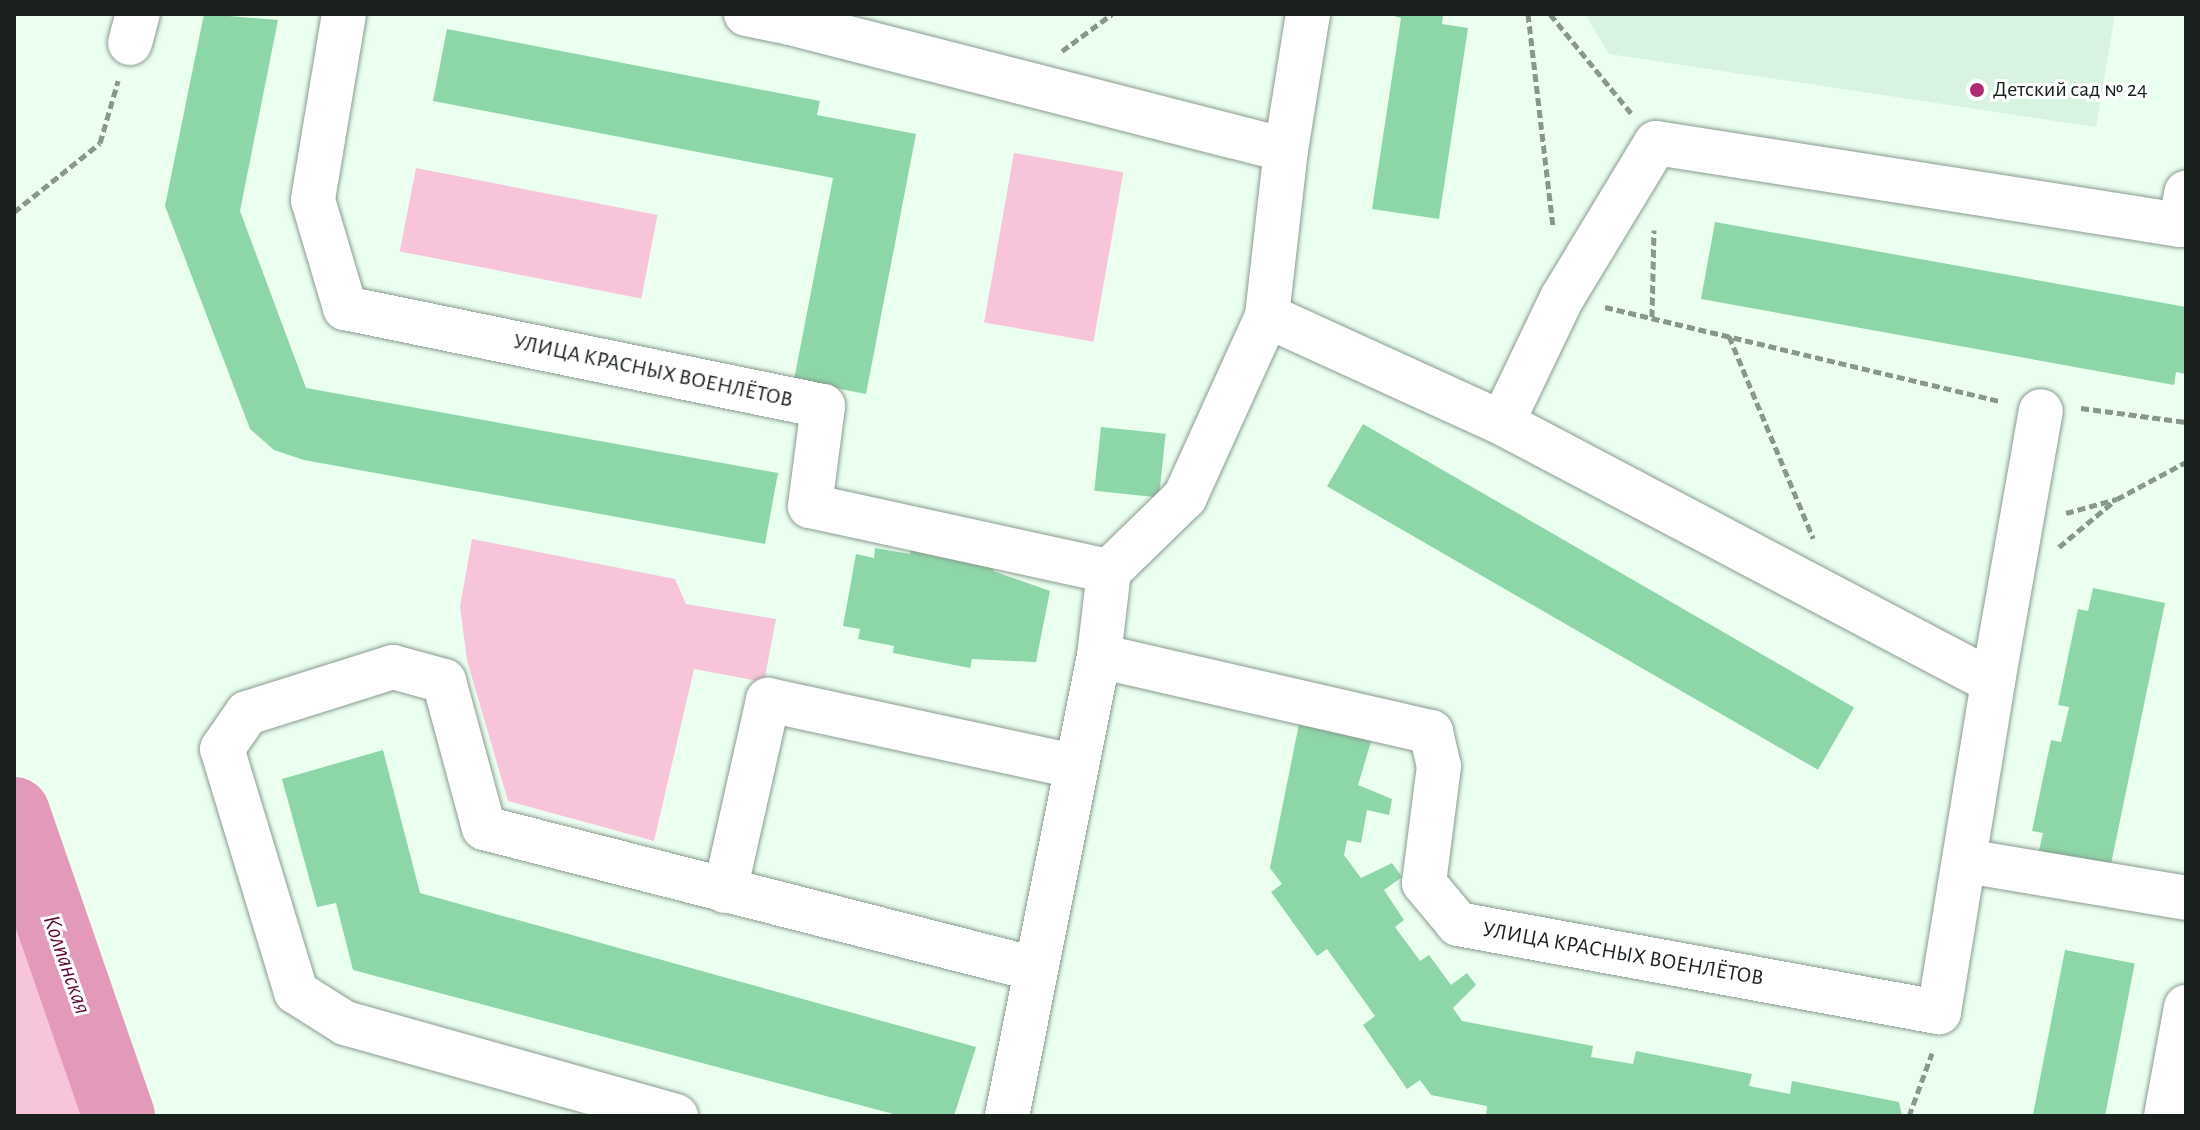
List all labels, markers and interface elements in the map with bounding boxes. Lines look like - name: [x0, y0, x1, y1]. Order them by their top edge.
- place label: Детский сад № 24: [1993, 77, 2147, 103]
- marker: Детский сад № 24: [1968, 81, 1986, 99]
- street label: УЛИЦА КРАСНЫХ ВОЕНЛЁТОВ: [511, 328, 795, 414]
- water label: Колпанская: [36, 912, 96, 1018]
- street label: УЛИЦА КРАСНЫХ ВОЕНЛЁТОВ: [1480, 916, 1766, 992]

